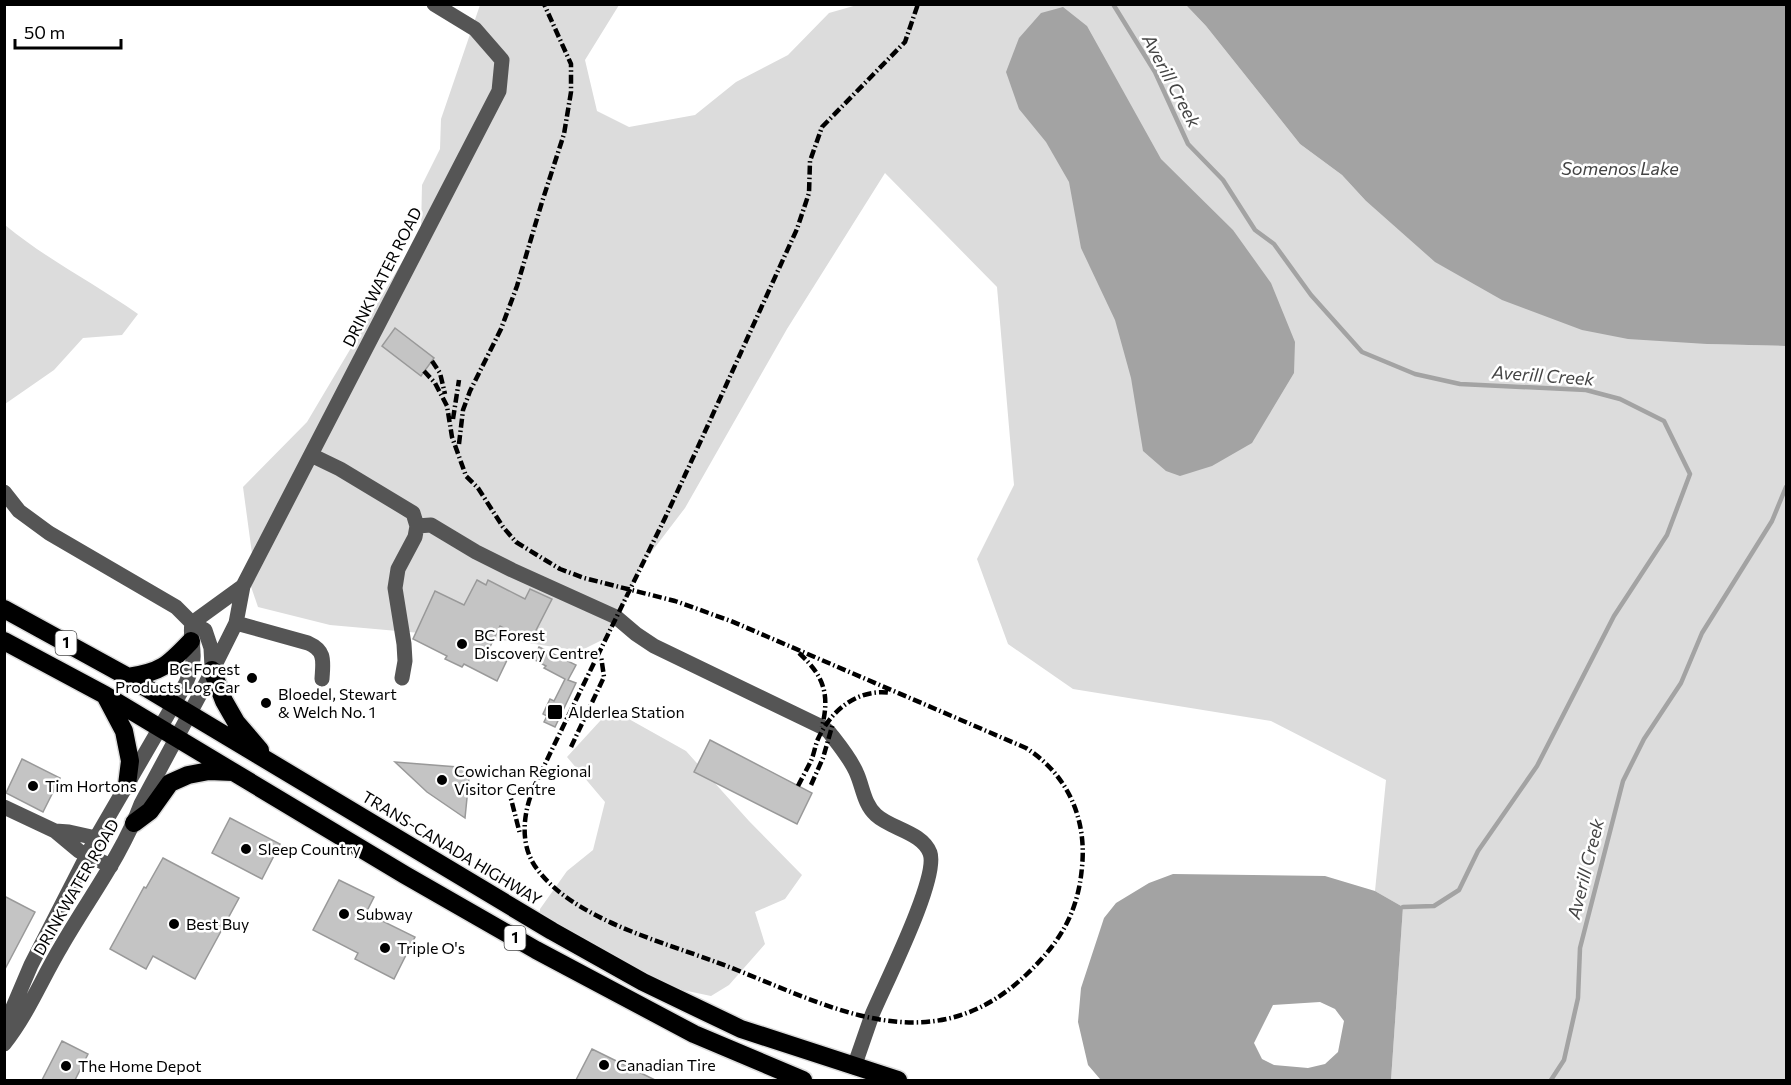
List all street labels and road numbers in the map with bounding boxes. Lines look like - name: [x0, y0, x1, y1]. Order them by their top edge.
- street label: DRINKWATER ROAD: [338, 204, 425, 350]
- road number: 1: [56, 631, 76, 655]
- street label: TRANS-CANADA HIGHWAY: [359, 786, 546, 909]
- street label: DRINKWATER ROAD: [29, 815, 122, 958]
- road number: 1: [504, 926, 526, 950]

